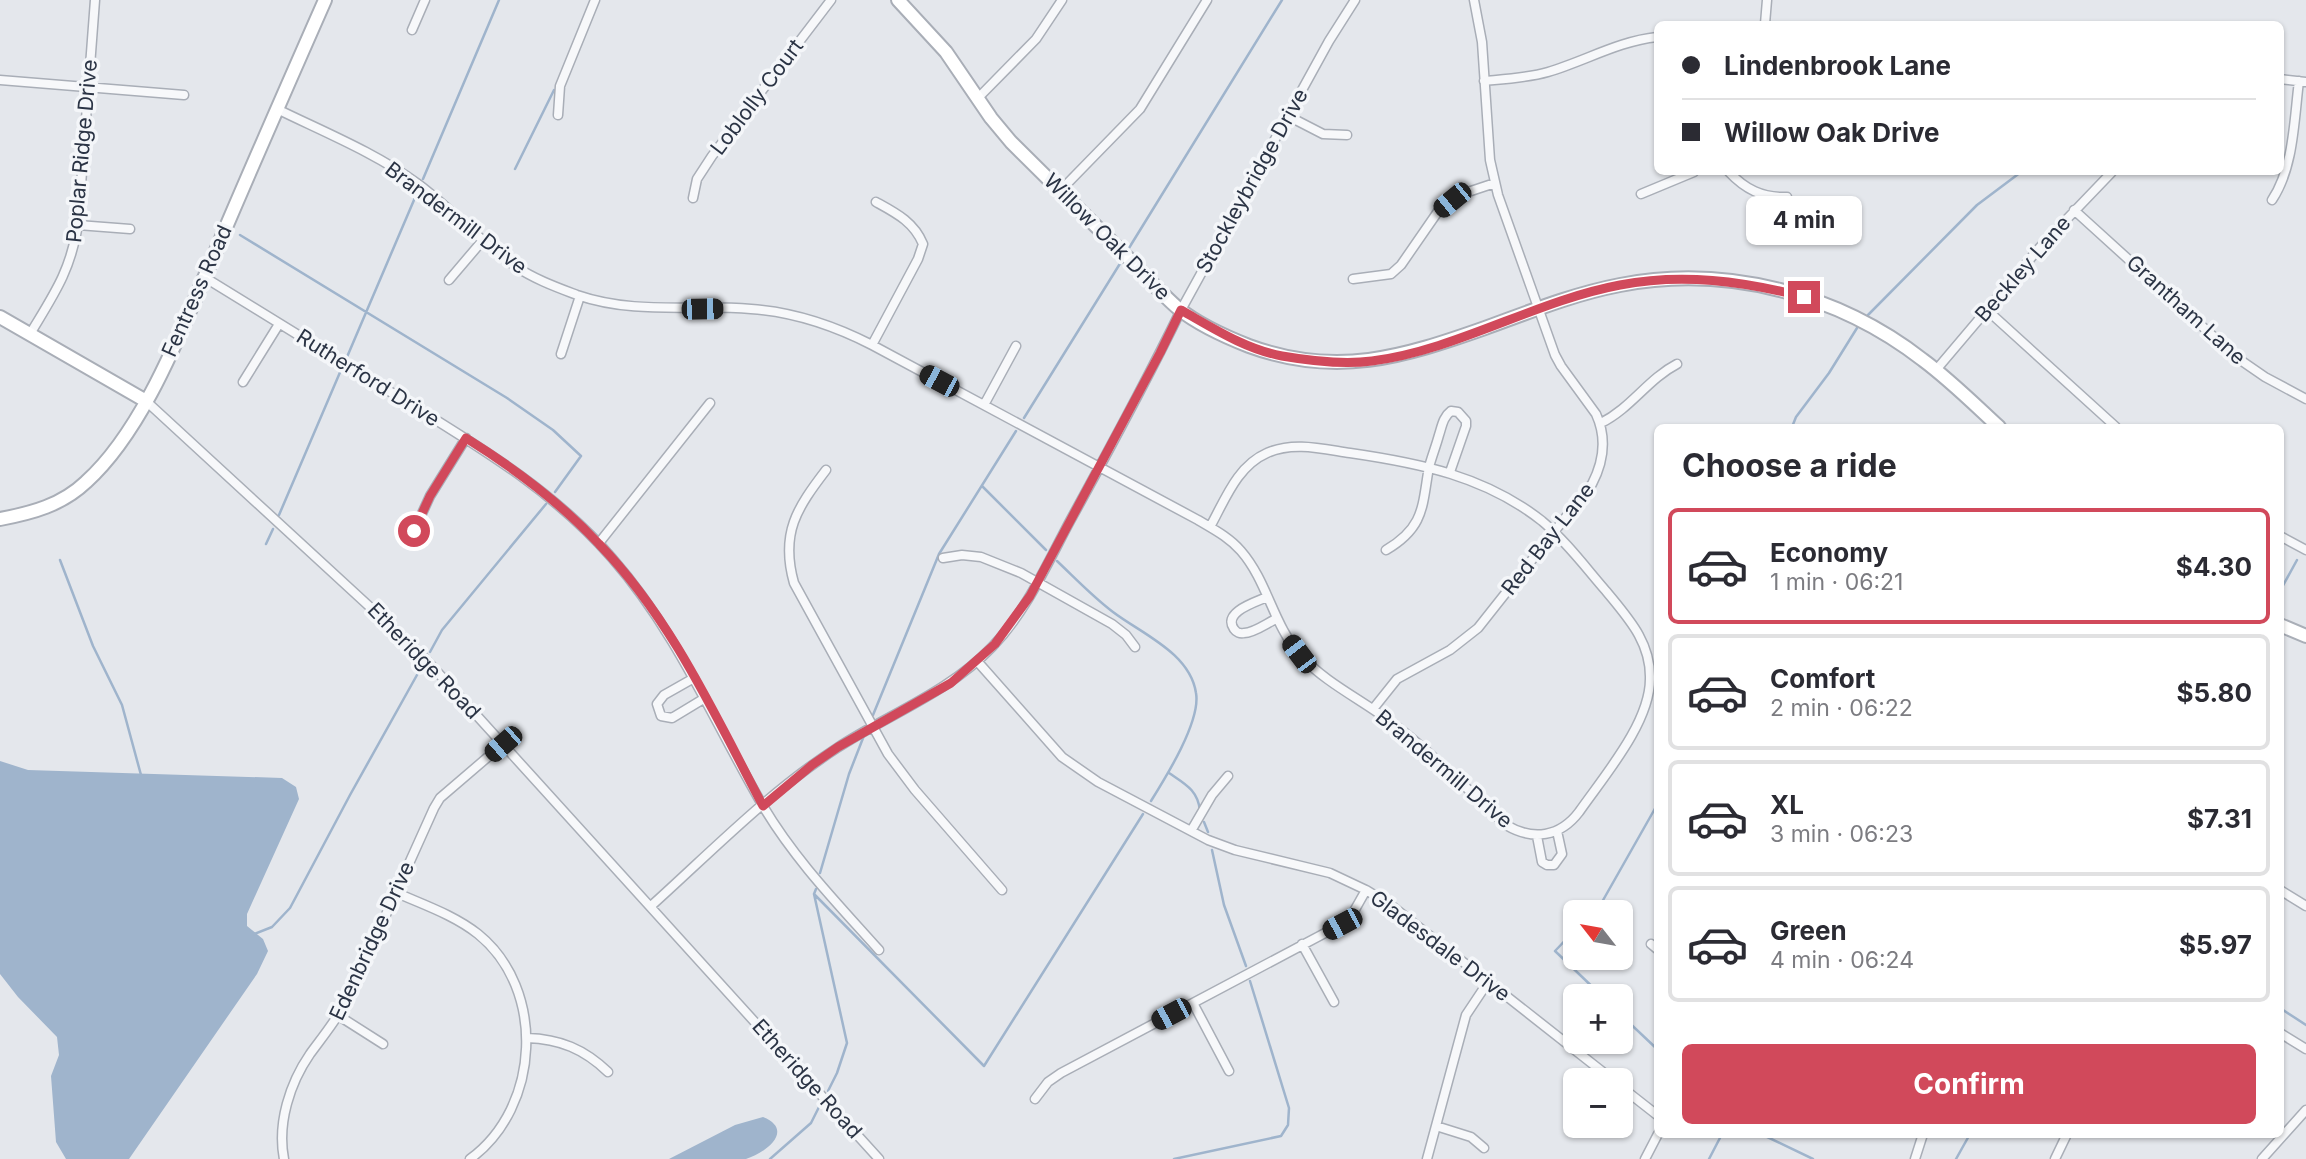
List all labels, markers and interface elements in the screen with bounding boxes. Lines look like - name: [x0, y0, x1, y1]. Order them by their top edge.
- street label: Loblolly Court: [705, 34, 808, 160]
- text: Lindenbrook Lane: [1724, 50, 1951, 81]
- street label: Poplar Ridge Drive: [61, 58, 102, 244]
- street label: Stockleybridge Drive: [1190, 84, 1313, 277]
- text: Willow Oak Drive: [1724, 117, 1940, 148]
- street label: Brandermill Drive: [381, 156, 532, 279]
- street label: Willow Oak Drive: [1039, 168, 1176, 305]
- car: [1430, 179, 1475, 221]
- callout: 4 min: [1746, 196, 1862, 244]
- text: 4 min: [1773, 206, 1835, 234]
- street label: Beckley Lane: [1970, 210, 2076, 327]
- street label: Fentress Road: [156, 221, 237, 361]
- street label: Grantham Lane: [2122, 250, 2251, 370]
- route end: [1788, 281, 1820, 313]
- car: [681, 298, 724, 320]
- street label: Rutherford Drive: [292, 324, 444, 432]
- car: [916, 362, 963, 400]
- text: Choose a ride: [1682, 446, 1897, 485]
- street label: Red Bay Lane: [1496, 478, 1599, 600]
- route start: [398, 515, 430, 547]
- icon: car: [1686, 535, 1749, 598]
- text: Economy: [1770, 537, 1888, 568]
- text: $4.30: [2176, 551, 2252, 582]
- text: 1 min · 06:21: [1770, 568, 1903, 596]
- street label: Etheridge Road: [363, 597, 486, 724]
- car: [1278, 631, 1321, 677]
- icon: car: [1686, 661, 1749, 724]
- text: Comfort: [1770, 663, 1875, 694]
- text: $5.80: [2177, 677, 2252, 708]
- text: 2 min · 06:22: [1770, 694, 1913, 722]
- street label: Brandermill Drive: [1371, 704, 1518, 833]
- car: [481, 722, 526, 766]
- icon: car: [1686, 787, 1749, 850]
- text: XL: [1770, 789, 1804, 820]
- text: $7.31: [2187, 803, 2252, 834]
- text: 3 min · 06:23: [1770, 820, 1913, 848]
- street label: Edenbridge Drive: [324, 857, 419, 1024]
- street label: Gladesdale Drive: [1365, 885, 1515, 1006]
- north arrow: [1563, 900, 1633, 970]
- map controls: [1563, 900, 1633, 1138]
- car: [1319, 905, 1366, 943]
- icon: car: [1686, 913, 1749, 976]
- text: Green: [1770, 915, 1847, 946]
- text: $5.97: [2179, 929, 2252, 960]
- text: 4 min · 06:24: [1770, 946, 1914, 974]
- button: +: [1563, 984, 1633, 1054]
- car: [1148, 995, 1195, 1033]
- street label: Etheridge Road: [747, 1014, 868, 1144]
- button: Confirm: [1682, 1044, 2256, 1124]
- button: −: [1563, 1068, 1633, 1138]

